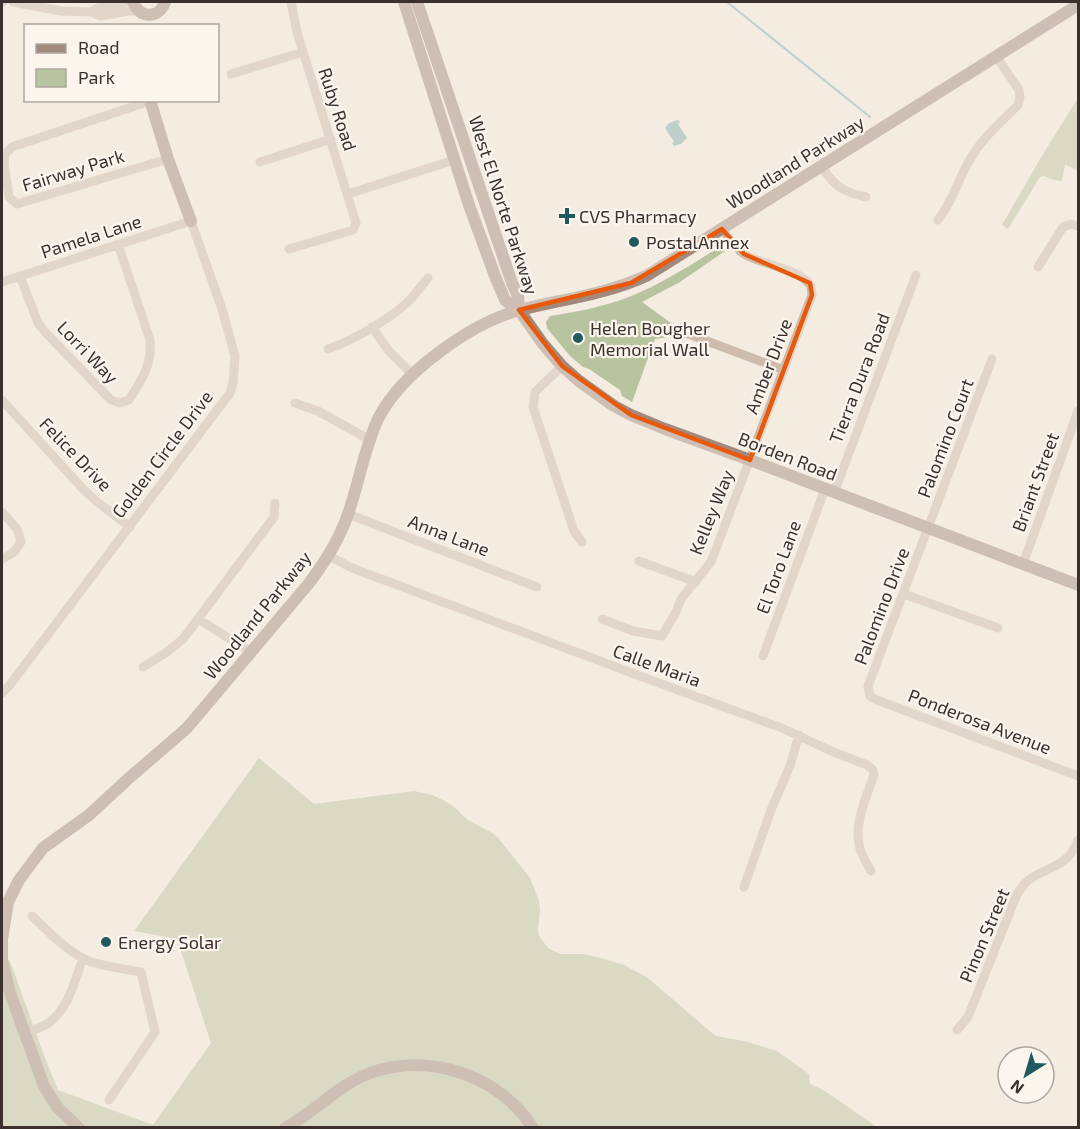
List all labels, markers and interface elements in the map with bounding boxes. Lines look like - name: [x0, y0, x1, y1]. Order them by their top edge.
- legend: [24, 24, 219, 102]
- text: Road: [78, 36, 119, 58]
- street label: Ruby Road: [314, 65, 362, 153]
- text: Park: [78, 66, 115, 88]
- street label: Woodland Parkway: [722, 110, 868, 213]
- street label: West El Norte Parkway: [465, 113, 544, 298]
- street label: Fairway Park: [19, 144, 127, 196]
- place label: CVS Pharmacy: [579, 205, 697, 227]
- street label: Pamela Lane: [38, 209, 144, 263]
- marker: CVS Pharmacy: [560, 209, 574, 223]
- place label: PostalAnnex: [646, 231, 750, 253]
- marker: PostalAnnex: [627, 235, 641, 249]
- street label: Tierra Dura Road: [824, 310, 894, 446]
- street label: Amber Drive: [740, 315, 796, 417]
- street label: Lorri Way: [53, 316, 123, 388]
- place label: Helen Bougher Memorial Wall: [590, 317, 710, 360]
- marker: Helen Bougher Memorial Wall: [571, 331, 585, 345]
- street label: Palomino Court: [912, 375, 978, 501]
- street label: Golden Circle Drive: [107, 386, 217, 522]
- street label: Felice Drive: [35, 413, 117, 495]
- street label: Borden Road: [735, 427, 841, 485]
- street label: Briant Street: [1007, 429, 1063, 535]
- street label: Kelley Way: [684, 466, 738, 558]
- street label: Anna Lane: [405, 509, 493, 561]
- street label: El Toro Lane: [751, 517, 805, 617]
- street label: Palomino Drive: [849, 544, 913, 668]
- street label: Woodland Parkway: [199, 546, 316, 684]
- street label: Calle Maria: [610, 639, 704, 691]
- street label: Ponderosa Avenue: [905, 684, 1055, 758]
- street label: Pinon Street: [954, 884, 1014, 985]
- place label: Energy Solar: [118, 931, 221, 953]
- marker: Energy Solar: [99, 935, 113, 949]
- north arrow: [996, 1045, 1056, 1105]
- text: N: [1006, 1076, 1027, 1098]

